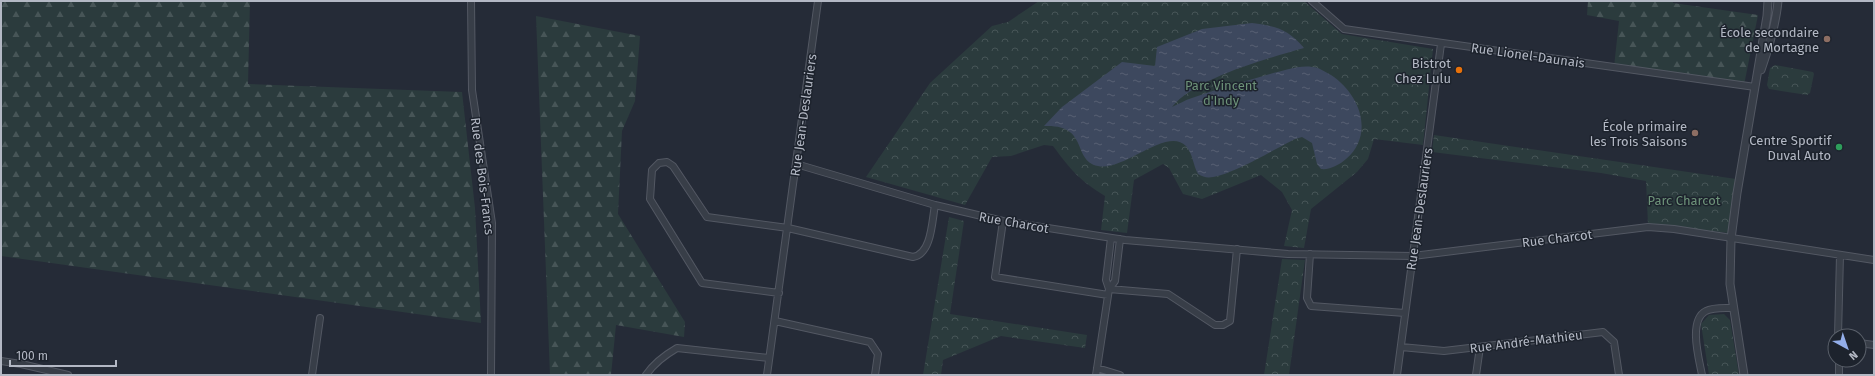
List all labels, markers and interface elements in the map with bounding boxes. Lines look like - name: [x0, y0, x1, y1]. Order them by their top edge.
- place label: École secondaire de Mortagne: [1720, 25, 1819, 55]
- marker: École secondaire de Mortagne: [1822, 34, 1832, 44]
- street label: Rue Lionel-Daunais: [1470, 40, 1586, 71]
- street label: Rue Jean-Deslauriers: [787, 53, 820, 177]
- place label: Bistrot Chez Lulu: [1395, 56, 1451, 86]
- marker: Bistrot Chez Lulu: [1454, 65, 1464, 75]
- park label: Parc Vincent d'Indy: [1185, 78, 1257, 108]
- street label: Rue des Bois-Francs: [468, 117, 497, 236]
- place label: École primaire les Trois Saisons: [1590, 119, 1687, 149]
- marker: École primaire les Trois Saisons: [1690, 128, 1700, 138]
- place label: Centre Sportif Duval Auto: [1749, 133, 1833, 163]
- marker: Centre Sportif Duval Auto: [1834, 142, 1844, 152]
- street label: Rue Jean-Deslauriers: [1403, 147, 1436, 271]
- park label: Parc Charcot: [1648, 193, 1721, 208]
- street label: Rue Charcot: [978, 209, 1050, 236]
- street label: Rue Charcot: [1521, 227, 1593, 250]
- street label: Rue André-Mathieu: [1469, 327, 1583, 356]
- north arrow: [1827, 328, 1867, 368]
- scale bar: [10, 342, 116, 368]
- text: N: [1846, 348, 1860, 363]
- text: 100 m: [16, 349, 48, 363]

